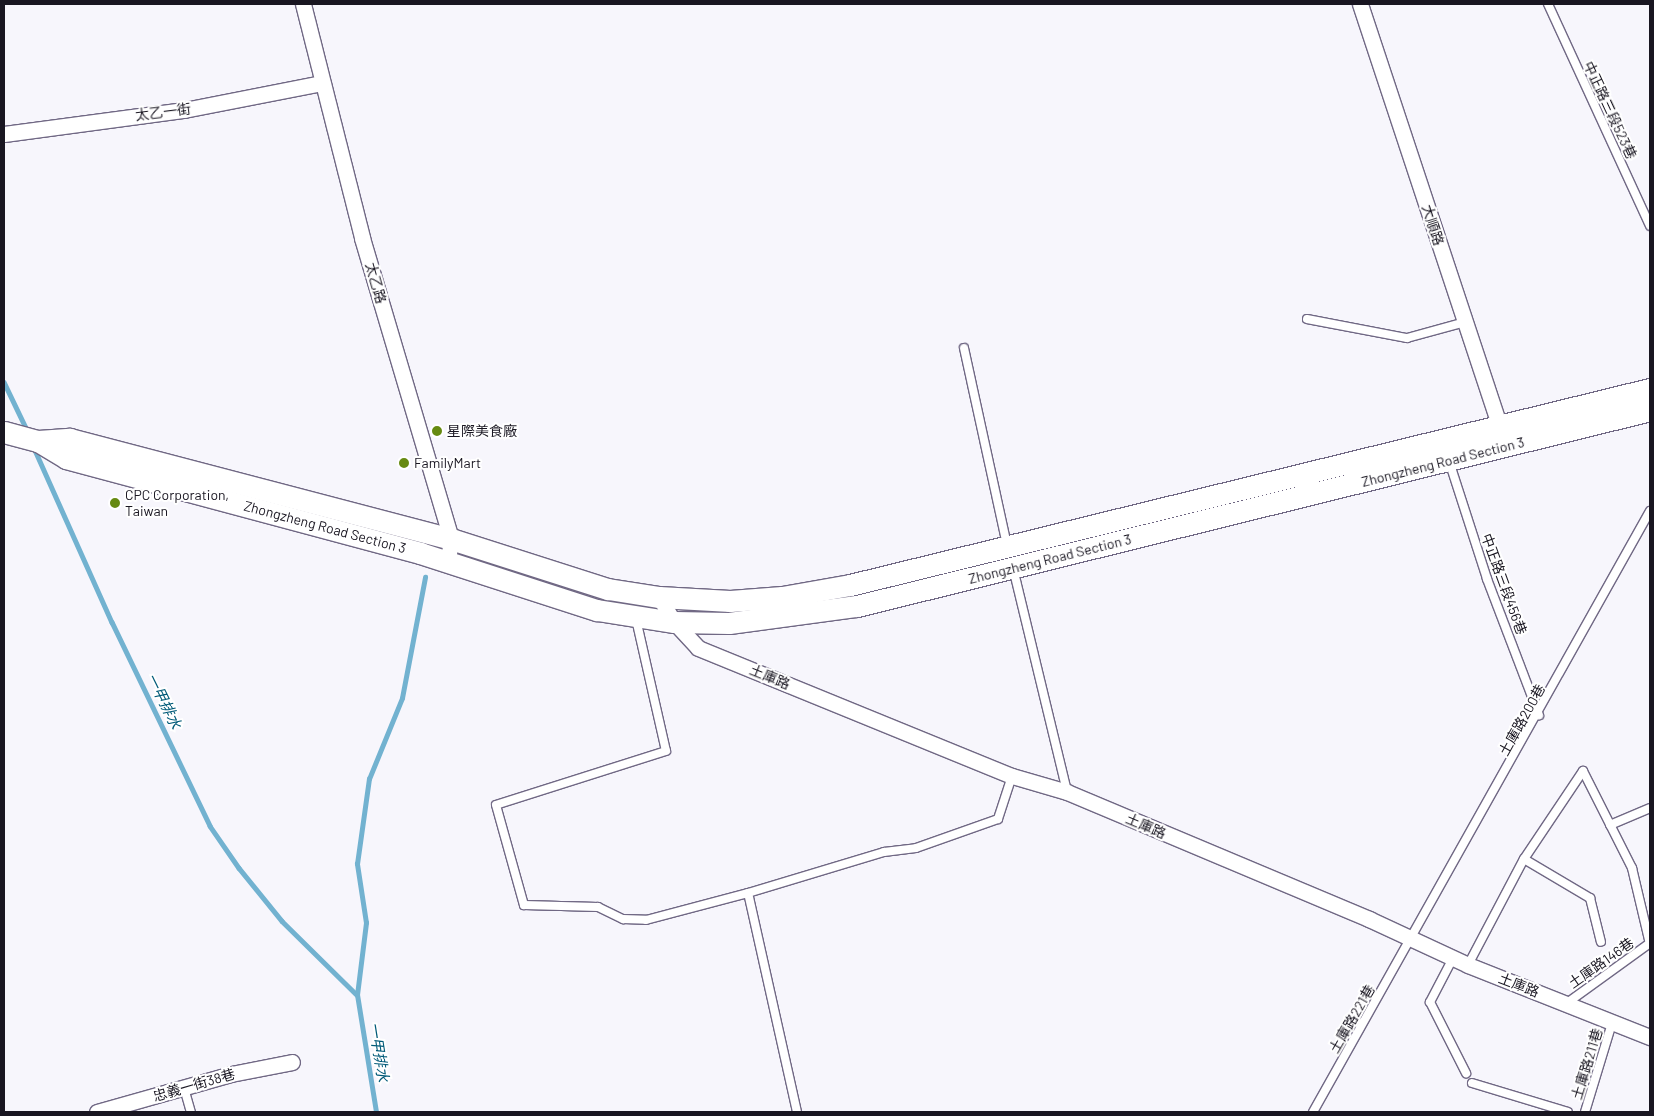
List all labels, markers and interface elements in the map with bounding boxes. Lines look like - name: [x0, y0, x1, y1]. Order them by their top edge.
- street label: 中正路三段523巷: [1580, 58, 1640, 162]
- street label: 太乙一街: [134, 100, 192, 124]
- street label: 大順路: [1419, 202, 1447, 248]
- street label: 太乙路: [362, 260, 390, 306]
- place label: 星際美食廠: [447, 423, 517, 439]
- marker: 星際美食廠: [431, 425, 443, 437]
- street label: Zhongzheng Road Section 3: [1360, 434, 1526, 490]
- place label: FamilyMart: [414, 455, 481, 471]
- marker: FamilyMart: [398, 457, 410, 469]
- place label: CPC Corporation, Taiwan: [125, 487, 229, 520]
- marker: CPC Corporation, Taiwan: [109, 497, 121, 509]
- street label: Zhongzheng Road Section 3: [242, 497, 408, 557]
- street label: Zhongzheng Road Section 3: [967, 531, 1133, 587]
- street label: 中正路三段456巷: [1478, 531, 1530, 637]
- street label: 土庫路: [747, 661, 793, 693]
- water label: 一甲排水: [143, 670, 185, 732]
- street label: 土庫路200巷: [1495, 681, 1549, 759]
- street label: 土庫路: [1123, 810, 1169, 842]
- street label: 土庫路146巷: [1565, 934, 1637, 992]
- street label: 土庫路: [1496, 970, 1542, 1000]
- street label: 土庫路221巷: [1326, 982, 1378, 1056]
- water label: 一甲排水: [365, 1021, 393, 1083]
- street label: 土庫路211巷: [1568, 1027, 1606, 1101]
- street label: 忠義一街38巷: [151, 1065, 237, 1105]

